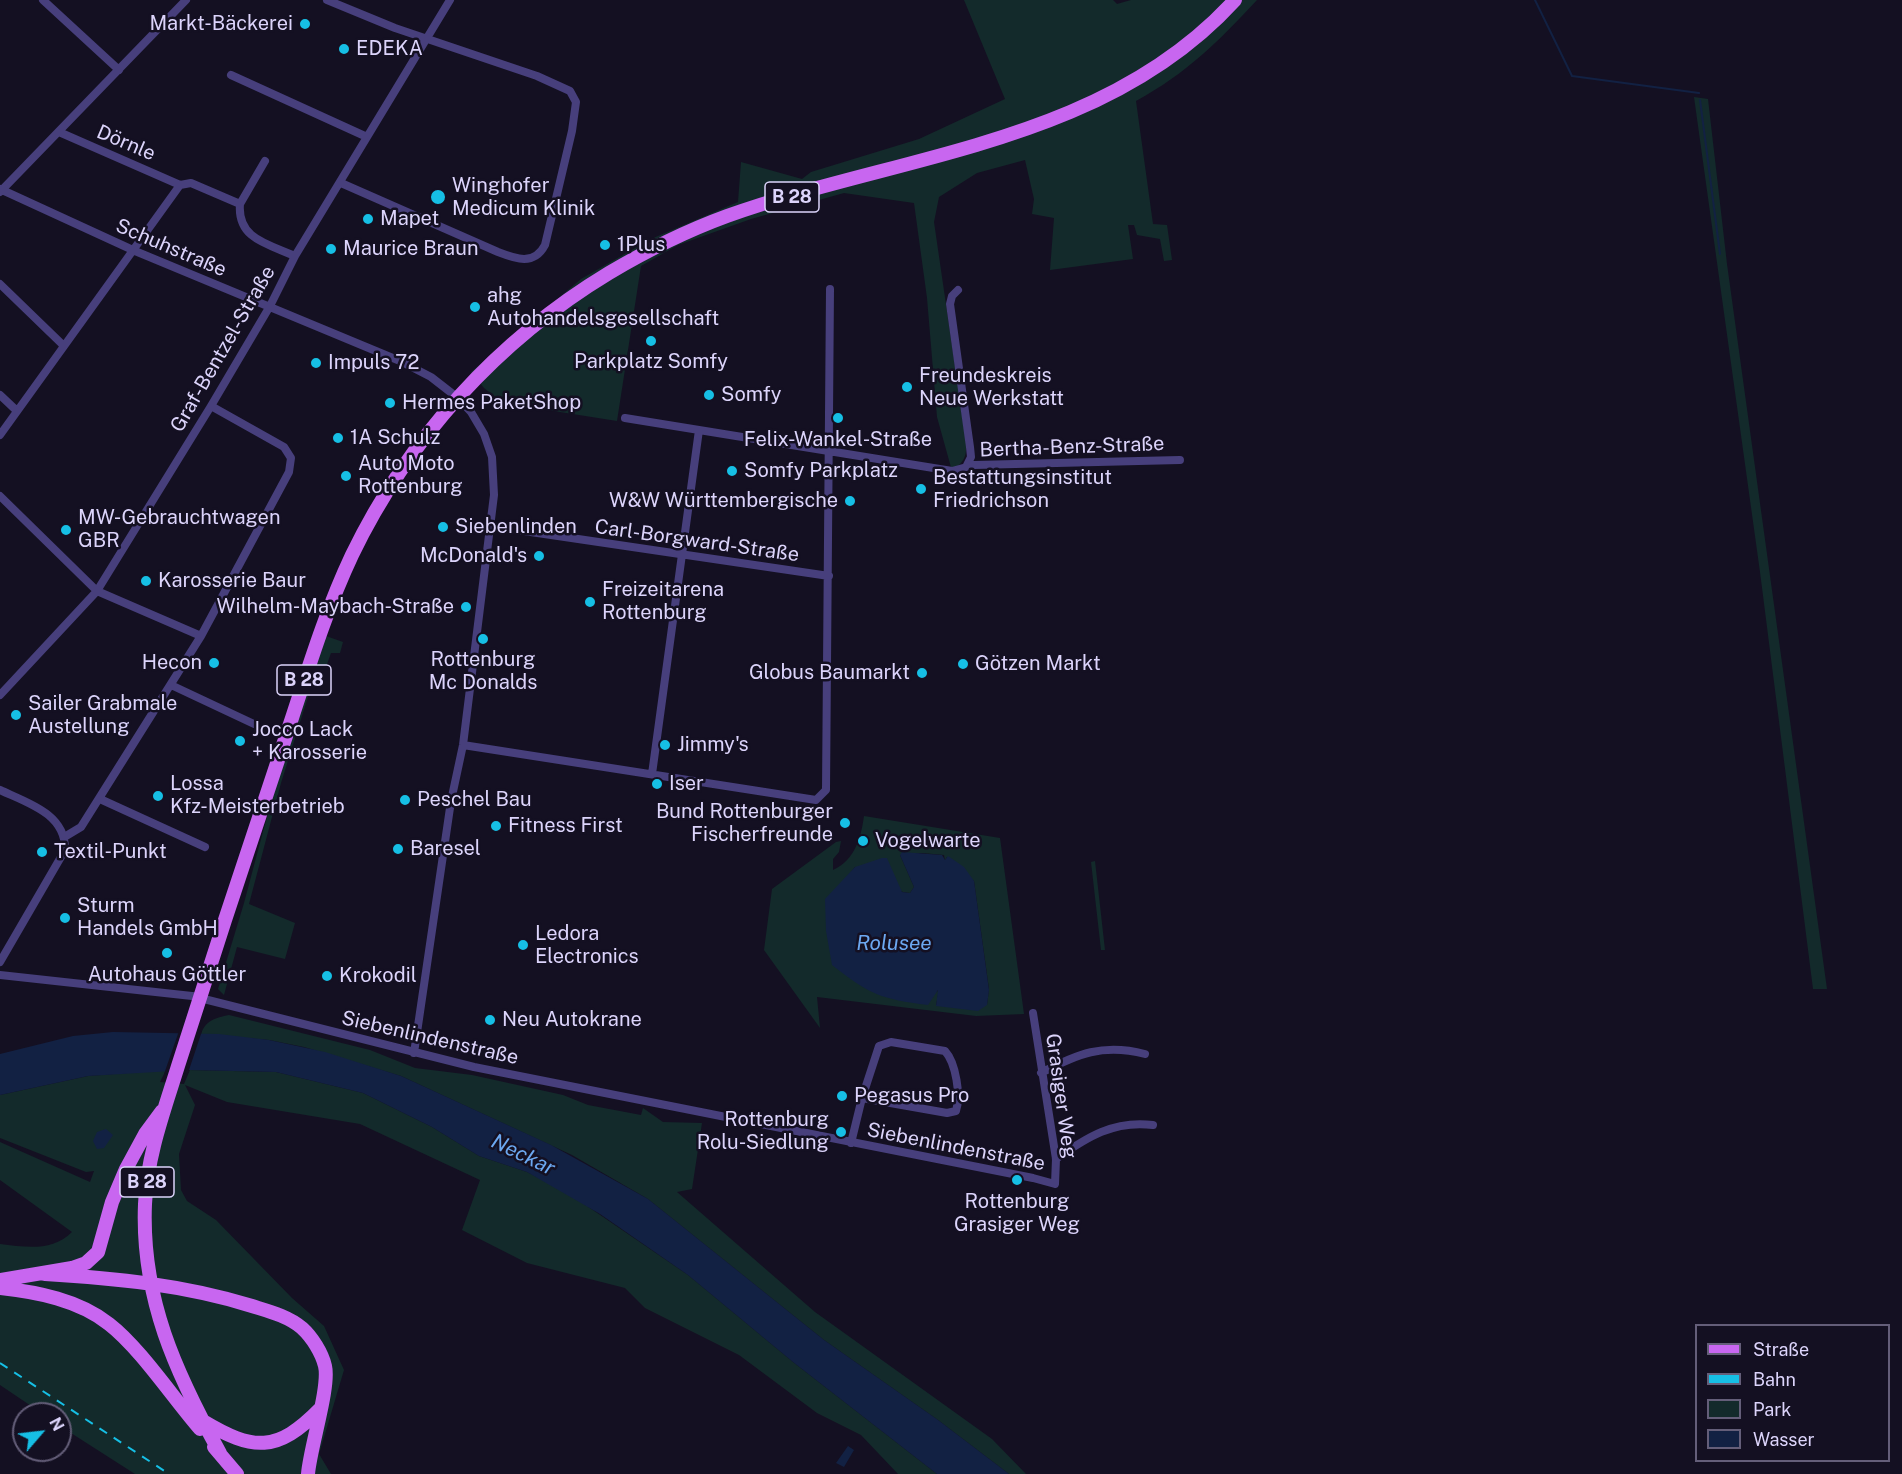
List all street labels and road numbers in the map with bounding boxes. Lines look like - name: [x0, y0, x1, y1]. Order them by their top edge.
- street label: Dörnle: [93, 120, 159, 166]
- road number: B 28: [765, 182, 819, 212]
- street label: Schuhstraße: [112, 214, 230, 282]
- street label: Graf-Bentzel-Straße: [166, 262, 280, 436]
- street label: Bertha-Benz-Straße: [979, 432, 1165, 462]
- street label: Carl-Borgward-Straße: [593, 515, 801, 567]
- road number: B 28: [277, 665, 331, 695]
- street label: Siebenlindenstraße: [339, 1006, 521, 1070]
- street label: Grasiger Weg: [1040, 1032, 1082, 1160]
- street label: Siebenlindenstraße: [865, 1118, 1047, 1176]
- road number: B 28: [120, 1167, 174, 1197]

